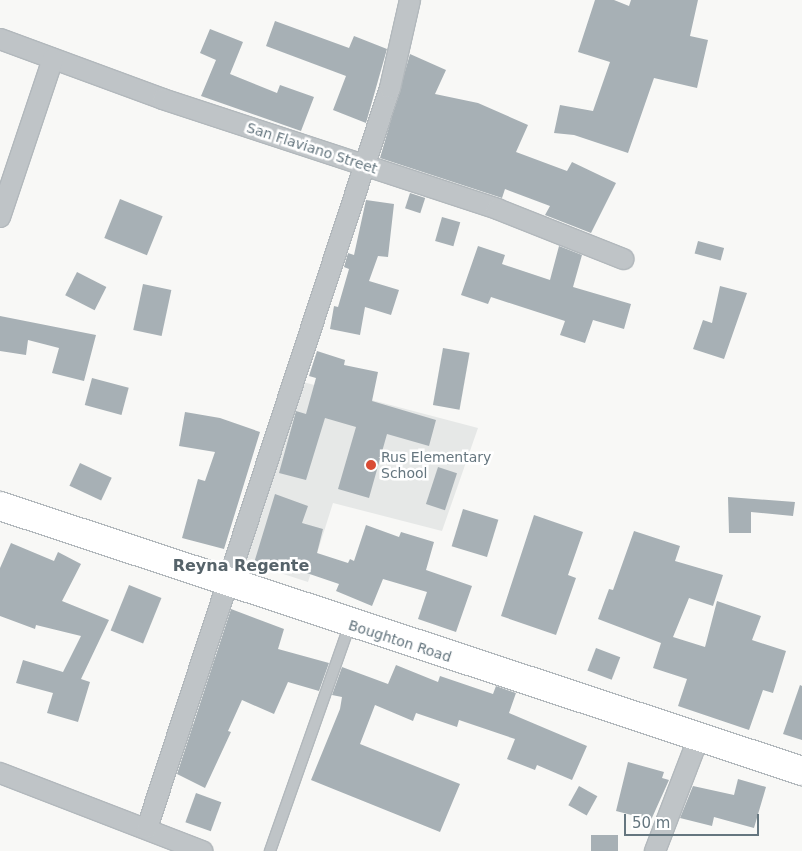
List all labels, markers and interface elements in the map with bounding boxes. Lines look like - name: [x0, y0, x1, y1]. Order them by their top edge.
- street label: San Flaviano Street: [244, 119, 380, 177]
- place label: Rus Elementary School: [381, 449, 491, 482]
- marker: Rus Elementary School: [365, 459, 377, 471]
- district label: Reyna Regente: [173, 556, 309, 576]
- street label: Boughton Road: [346, 616, 454, 666]
- scale bar: [627, 804, 762, 836]
- text: 50 m: [632, 814, 670, 832]

